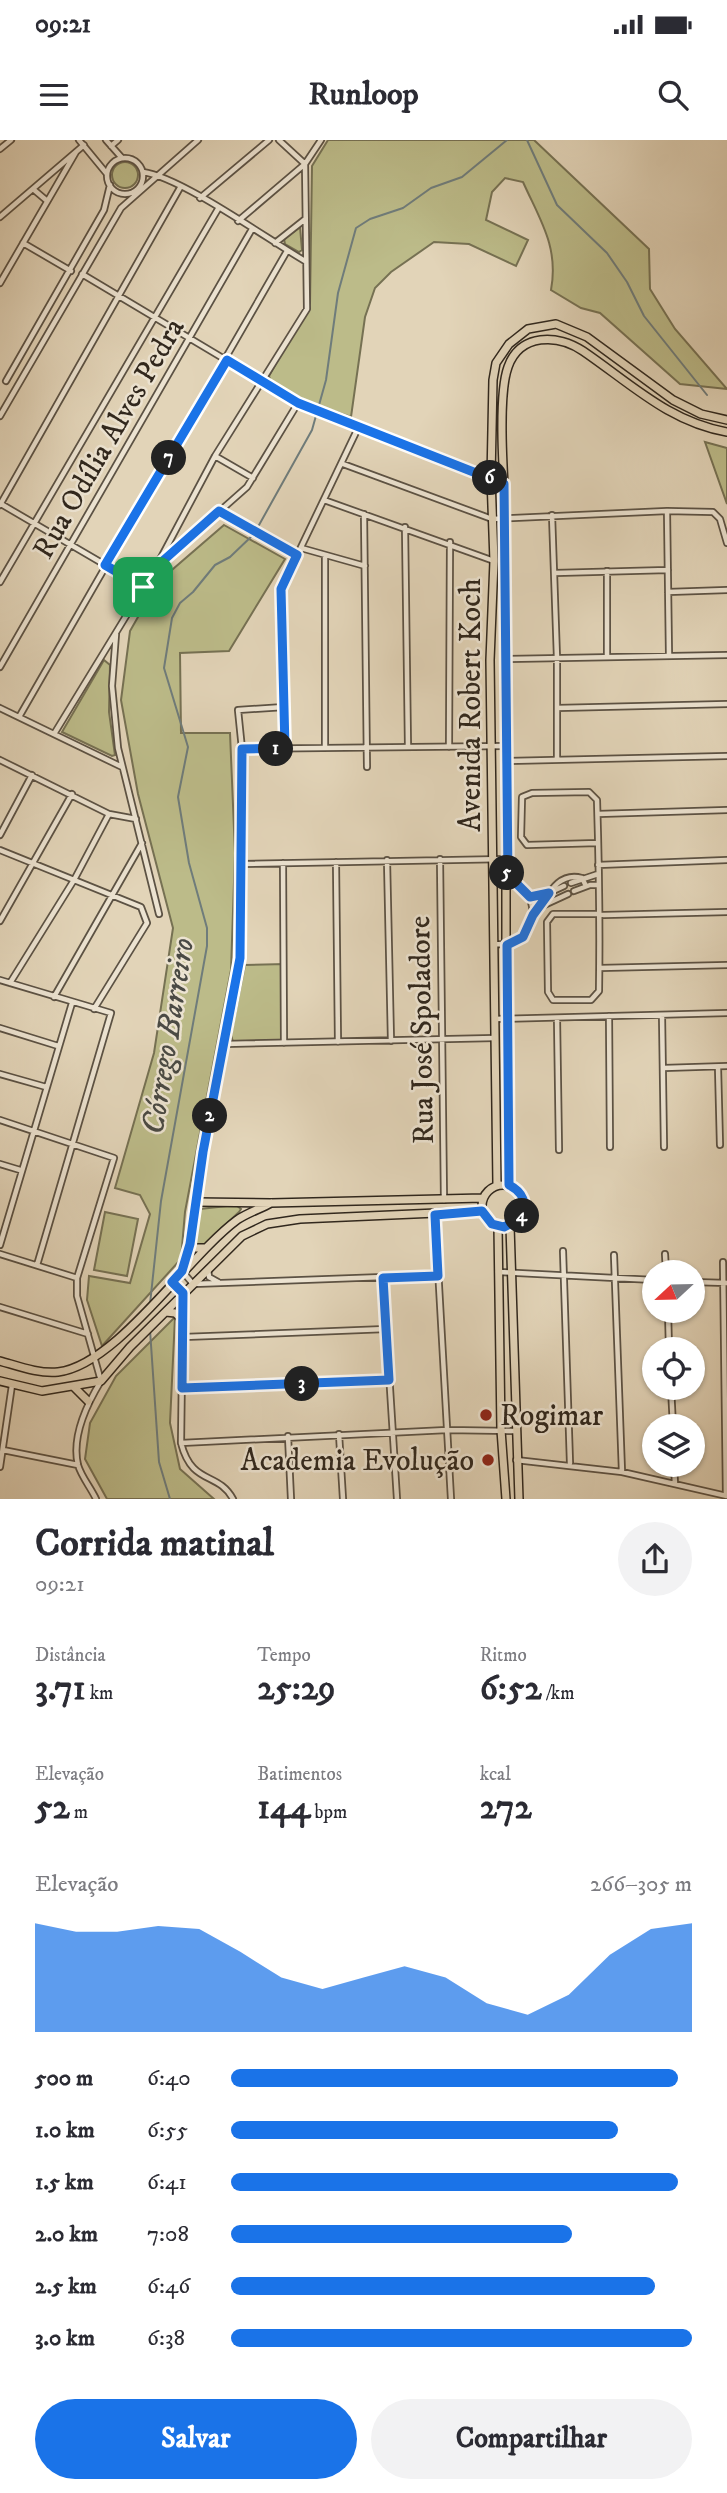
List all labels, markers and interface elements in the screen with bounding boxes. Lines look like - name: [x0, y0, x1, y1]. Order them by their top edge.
- text: 09:21: [35, 8, 91, 41]
- text: Runloop: [308, 75, 419, 115]
- icon: menu: [35, 76, 73, 114]
- icon: search: [654, 76, 692, 114]
- street label: Rua Odília Alves Pedra: [25, 312, 193, 566]
- pin: 7: [152, 440, 186, 476]
- text: 7: [163, 446, 174, 469]
- pin: 6: [472, 460, 508, 496]
- text: 6: [485, 466, 494, 489]
- pin: [113, 557, 173, 617]
- icon: arrive: [124, 568, 162, 606]
- street label: Avenida Robert Koch: [453, 578, 490, 832]
- pin: 1: [258, 732, 294, 766]
- text: 1: [272, 737, 279, 760]
- pin: 5: [490, 856, 524, 890]
- text: 5: [502, 861, 511, 884]
- street label: Rua José Spoladore: [402, 915, 443, 1145]
- water label: Córrego Barreiro: [134, 935, 204, 1137]
- pin: 2: [192, 1098, 228, 1133]
- text: 2: [205, 1104, 214, 1127]
- pin: 4: [504, 1198, 540, 1234]
- text: 4: [516, 1204, 527, 1227]
- north arrow: [642, 1260, 705, 1323]
- map controls: [642, 1260, 705, 1477]
- button: locate: [642, 1337, 705, 1400]
- pin: 3: [284, 1366, 320, 1402]
- text: 3: [298, 1372, 305, 1395]
- place label: Rogimar: [500, 1398, 603, 1435]
- marker: Rogimar: [478, 1407, 494, 1423]
- button: layers: [642, 1414, 705, 1477]
- place label: Academia Evolução: [241, 1443, 474, 1480]
- marker: Academia Evolução: [480, 1452, 496, 1468]
- text: Corrida matinal: [35, 1520, 274, 1568]
- button: share: [618, 1522, 692, 1596]
- text: 09:21: [35, 1570, 85, 1599]
- text: Distância: [35, 1644, 106, 1667]
- text: Tempo: [257, 1644, 311, 1667]
- text: Ritmo: [480, 1644, 527, 1667]
- text: 3.71: [35, 1667, 86, 1711]
- text: 25:29: [257, 1667, 336, 1711]
- text: 6:52: [480, 1667, 542, 1711]
- text: km: [86, 1682, 113, 1705]
- text: /km: [542, 1682, 575, 1705]
- text: Elevação: [35, 1763, 104, 1786]
- text: Batimentos: [257, 1763, 342, 1786]
- text: kcal: [480, 1763, 511, 1786]
- text: 52: [35, 1786, 70, 1830]
- text: 144: [257, 1786, 310, 1830]
- text: 272: [480, 1786, 532, 1830]
- text: m: [70, 1801, 88, 1824]
- text: bpm: [310, 1801, 347, 1824]
- text: Elevação: [35, 1870, 118, 1899]
- text: 266–305 m: [590, 1870, 692, 1899]
- text: 500 m: [35, 2064, 93, 2093]
- text: 6:40: [147, 2064, 191, 2093]
- text: 1.0 km: [35, 2116, 95, 2145]
- text: 6:55: [147, 2116, 188, 2145]
- text: 1.5 km: [35, 2168, 94, 2197]
- text: 6:41: [147, 2168, 187, 2197]
- text: 2.0 km: [35, 2220, 98, 2249]
- text: 7:08: [147, 2220, 189, 2249]
- text: 2.5 km: [35, 2272, 97, 2301]
- text: 6:46: [147, 2272, 190, 2301]
- text: 3.0 km: [35, 2324, 95, 2353]
- text: 6:38: [147, 2324, 185, 2353]
- button: Salvar: [35, 2399, 357, 2479]
- button: Compartilhar: [371, 2399, 692, 2479]

